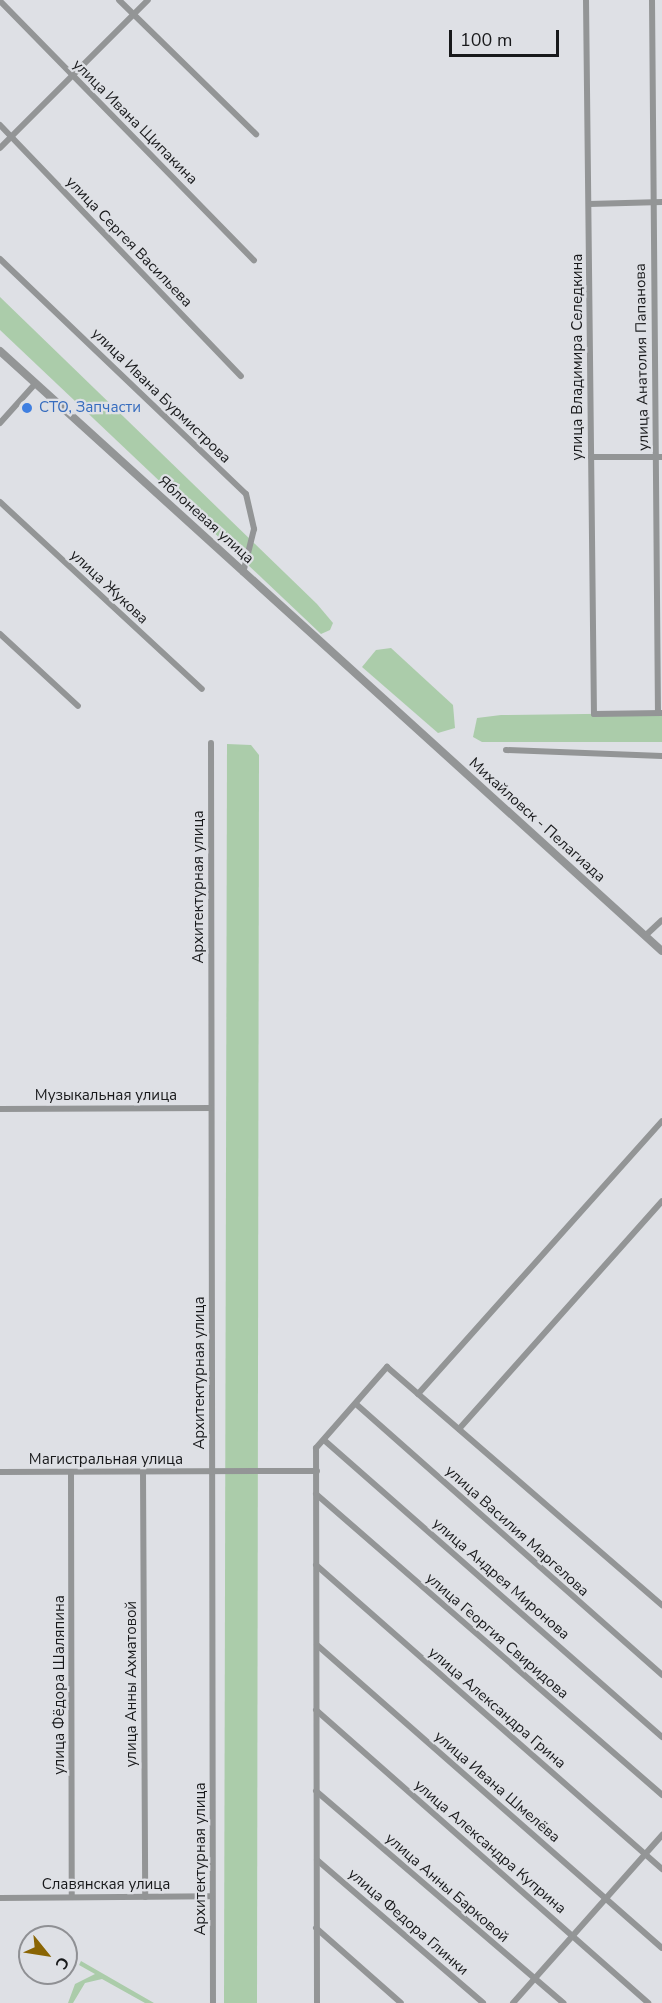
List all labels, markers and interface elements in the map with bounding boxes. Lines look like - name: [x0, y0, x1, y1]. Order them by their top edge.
- scale bar: [452, 18, 562, 56]
- text: 100 m: [460, 28, 512, 52]
- street label: улица Ивана Щипакина: [69, 56, 201, 188]
- street label: улица Сергея Васильева: [62, 173, 196, 311]
- street label: улица Владимира Селедкина: [569, 254, 587, 460]
- street label: улица Анатолия Папанова: [631, 263, 653, 451]
- street label: улица Ивана Бурмистрова: [88, 325, 234, 467]
- place label: СТО, Запчасти: [39, 399, 141, 417]
- marker: СТО, Запчасти: [20, 401, 34, 415]
- street label: Яблоневая улица: [154, 472, 258, 568]
- street label: улица Жукова: [66, 546, 152, 628]
- street label: Михайловск - Пелагиада: [465, 754, 609, 886]
- street label: Архитектурная улица: [190, 810, 208, 964]
- street label: Музыкальная улица: [35, 1087, 177, 1105]
- street label: Архитектурная улица: [191, 1296, 209, 1450]
- street label: Магистральная улица: [29, 1451, 183, 1469]
- street label: улица Василия Маргелова: [442, 1462, 592, 1600]
- street label: улица Андрея Миронова: [429, 1515, 573, 1643]
- street label: улица Георгия Свиридова: [422, 1569, 572, 1703]
- street label: улица Фёдора Шаляпина: [51, 1595, 69, 1775]
- street label: улица Анны Ахматовой: [123, 1601, 141, 1767]
- street label: улица Александра Грина: [425, 1643, 569, 1773]
- street label: улица Ивана Шмелёва: [430, 1728, 564, 1846]
- street label: улица Александра Куприна: [410, 1776, 570, 1918]
- street label: Архитектурная улица: [192, 1782, 210, 1936]
- street label: улица Анны Барковой: [382, 1829, 512, 1947]
- street label: улица Федора Глинки: [344, 1865, 472, 1979]
- street label: Славянская улица: [42, 1876, 170, 1894]
- north arrow: [18, 1925, 78, 1985]
- text: С: [50, 1953, 74, 1973]

